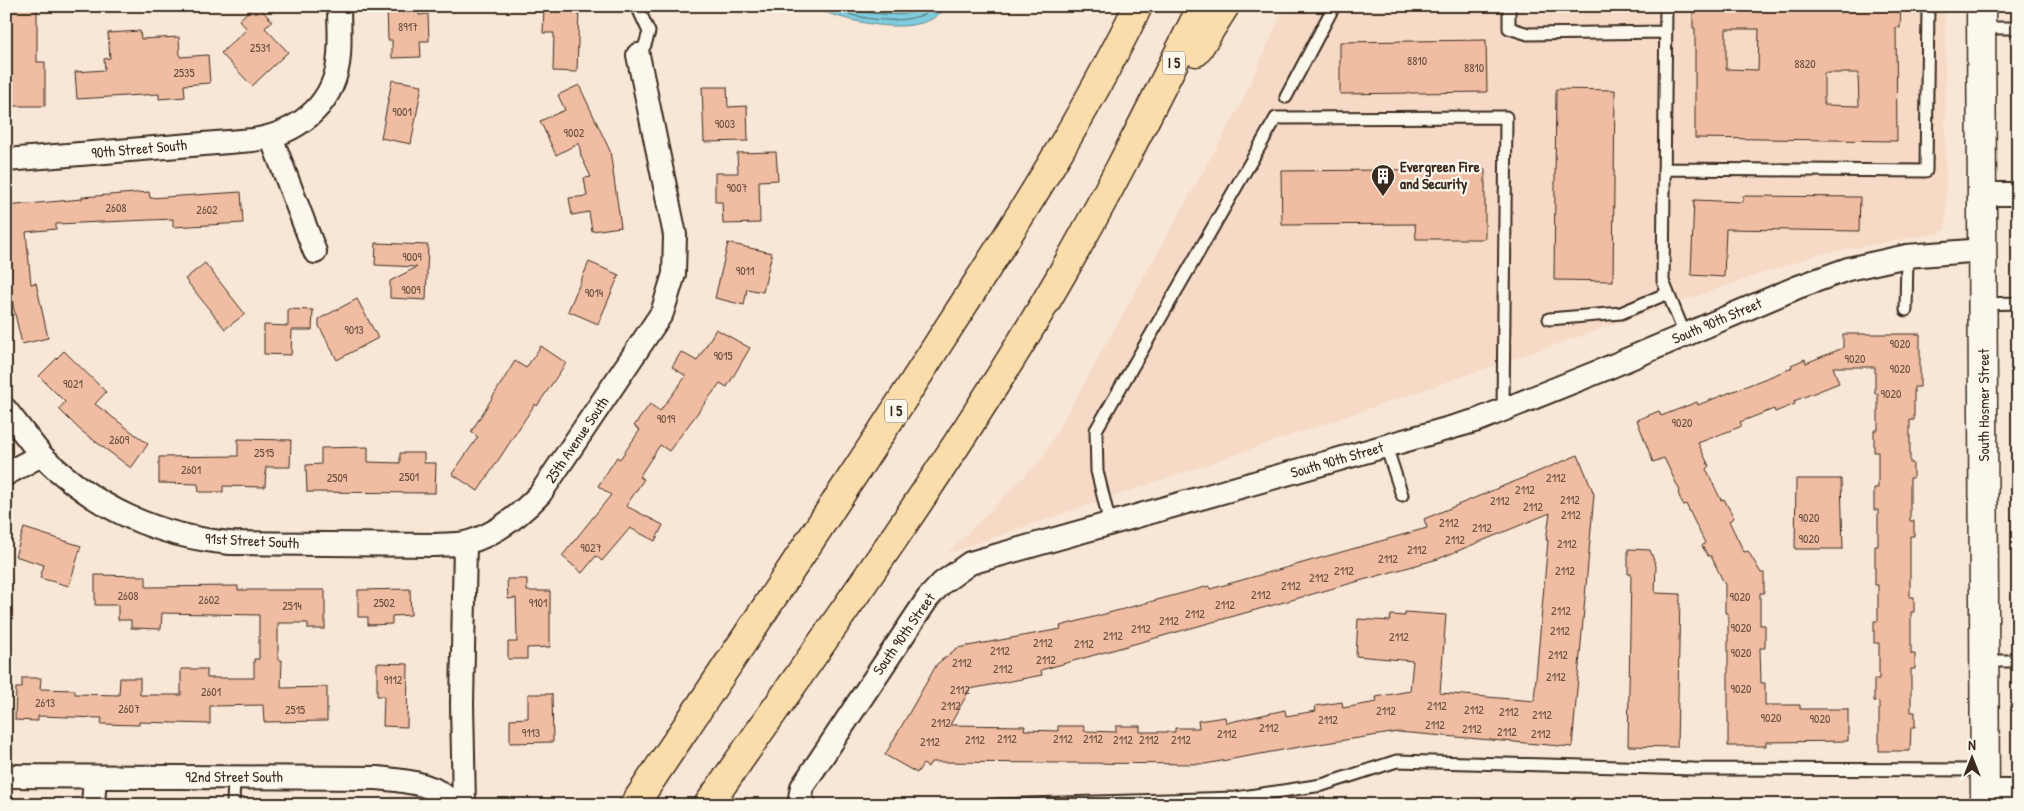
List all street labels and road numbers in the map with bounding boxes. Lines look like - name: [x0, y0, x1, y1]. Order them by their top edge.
- road number: I 5: [1163, 52, 1185, 74]
- street label: 90th Street South: [90, 134, 188, 163]
- street label: South 90th Street: [1669, 292, 1766, 349]
- street label: South Hosmer Street: [1973, 348, 1994, 462]
- street label: 25th Avenue South: [540, 392, 613, 487]
- road number: I 5: [885, 400, 907, 422]
- street label: South 90th Street: [1288, 436, 1387, 483]
- street label: 91st Street South: [204, 528, 300, 553]
- street label: South 90th Street: [867, 588, 940, 679]
- street label: 92nd Street South: [185, 766, 283, 787]

